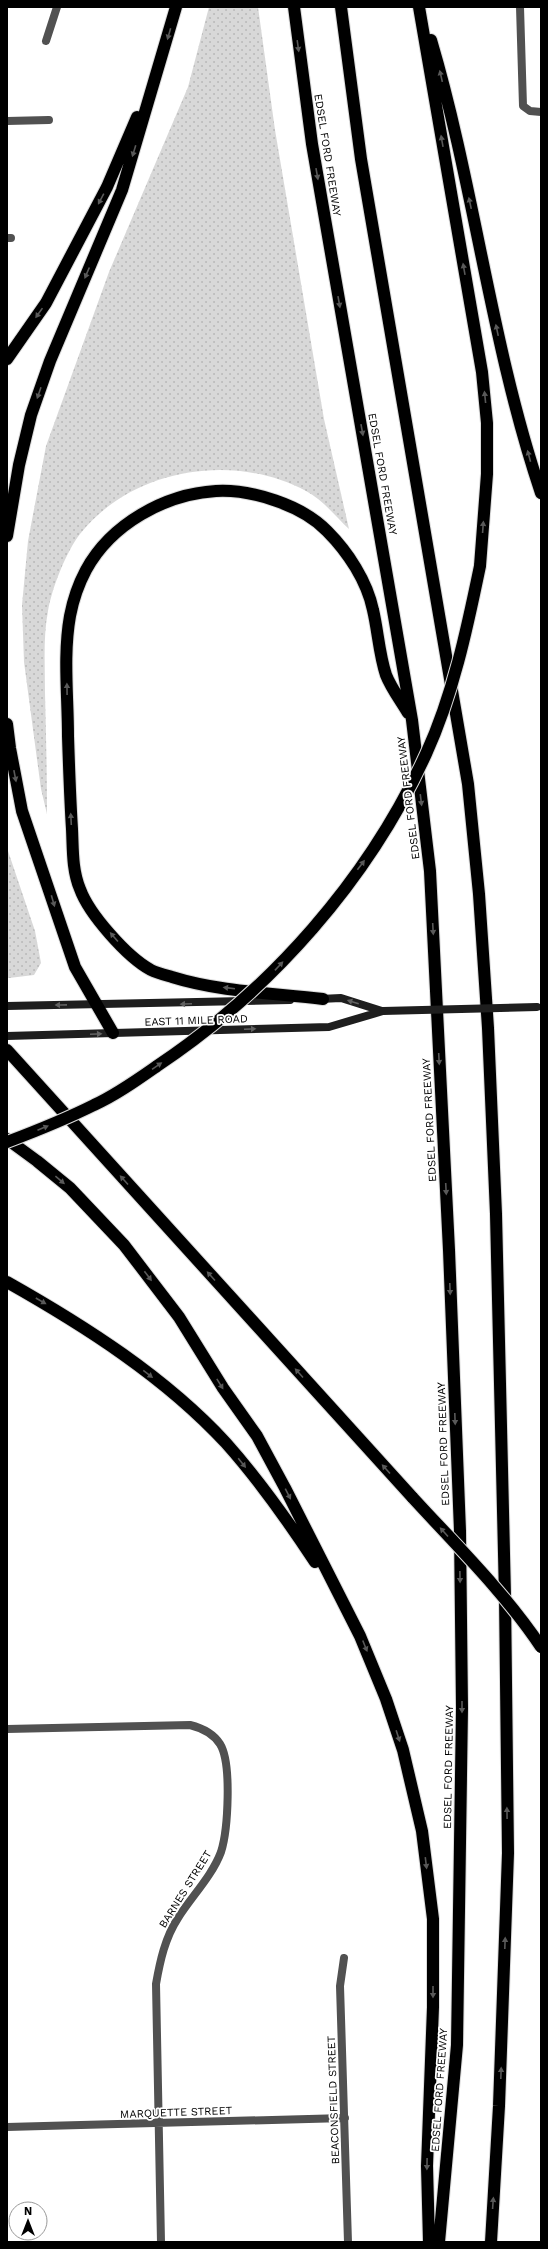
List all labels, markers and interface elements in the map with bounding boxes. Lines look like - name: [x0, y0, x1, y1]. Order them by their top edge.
- one-way arrow: [166, 28, 172, 40]
- one-way arrow: [295, 40, 301, 52]
- one-way arrow: [438, 70, 444, 82]
- street label: EDSEL FORD FREEWAY: [311, 93, 344, 218]
- one-way arrow: [439, 134, 445, 147]
- one-way arrow: [131, 146, 137, 158]
- one-way arrow: [314, 168, 320, 180]
- one-way arrow: [98, 193, 104, 205]
- one-way arrow: [466, 197, 472, 209]
- one-way arrow: [461, 263, 467, 275]
- one-way arrow: [84, 267, 90, 279]
- one-way arrow: [337, 296, 343, 308]
- one-way arrow: [35, 308, 43, 318]
- one-way arrow: [493, 324, 499, 336]
- one-way arrow: [36, 388, 42, 400]
- one-way arrow: [481, 391, 488, 403]
- street label: EDSEL FORD FREEWAY: [365, 412, 400, 537]
- one-way arrow: [359, 424, 365, 437]
- one-way arrow: [526, 450, 532, 462]
- one-way arrow: [480, 521, 487, 533]
- one-way arrow: [64, 683, 71, 695]
- street label: EDSEL FORD FREEWAY: [394, 735, 422, 860]
- one-way arrow: [13, 770, 19, 783]
- one-way arrow: [418, 794, 424, 806]
- one-way arrow: [68, 812, 74, 825]
- one-way arrow: [356, 860, 364, 870]
- one-way arrow: [50, 895, 56, 907]
- one-way arrow: [429, 923, 436, 935]
- one-way arrow: [109, 932, 118, 942]
- one-way arrow: [274, 960, 283, 971]
- one-way arrow: [223, 985, 235, 991]
- one-way arrow: [347, 999, 359, 1005]
- one-way arrow: [180, 1000, 192, 1007]
- one-way arrow: [54, 1002, 67, 1008]
- street label: EAST 11 MILE ROAD: [144, 1012, 248, 1029]
- one-way arrow: [244, 1026, 257, 1032]
- one-way arrow: [90, 1031, 103, 1037]
- one-way arrow: [436, 1053, 442, 1066]
- street label: EDSEL FORD FREEWAY: [420, 1057, 439, 1182]
- one-way arrow: [152, 1062, 162, 1070]
- one-way arrow: [38, 1125, 49, 1131]
- one-way arrow: [120, 1175, 129, 1185]
- one-way arrow: [55, 1176, 65, 1185]
- one-way arrow: [442, 1183, 449, 1195]
- one-way arrow: [143, 1270, 152, 1281]
- one-way arrow: [207, 1271, 216, 1282]
- one-way arrow: [447, 1283, 453, 1296]
- one-way arrow: [35, 1297, 47, 1304]
- one-way arrow: [295, 1368, 304, 1377]
- one-way arrow: [143, 1370, 154, 1378]
- one-way arrow: [216, 1378, 224, 1389]
- street label: EDSEL FORD FREEWAY: [435, 1381, 452, 1506]
- one-way arrow: [452, 1413, 459, 1425]
- one-way arrow: [238, 1458, 246, 1469]
- one-way arrow: [382, 1464, 391, 1474]
- one-way arrow: [285, 1488, 291, 1500]
- one-way arrow: [439, 1527, 449, 1537]
- one-way arrow: [457, 1571, 464, 1583]
- one-way arrow: [362, 1641, 368, 1653]
- one-way arrow: [459, 1701, 465, 1714]
- street label: EDSEL FORD FREEWAY: [441, 1704, 456, 1829]
- one-way arrow: [395, 1731, 401, 1743]
- one-way arrow: [504, 1806, 510, 1819]
- street label: BARNES STREET: [156, 1848, 215, 1930]
- one-way arrow: [423, 1857, 429, 1869]
- one-way arrow: [502, 1936, 508, 1949]
- one-way arrow: [430, 1986, 436, 1999]
- street label: EDSEL FORD FREEWAY: [429, 2027, 450, 2152]
- street label: BEACONSFIELD STREET: [325, 2035, 342, 2165]
- one-way arrow: [497, 2067, 504, 2079]
- street label: MARQUETTE STREET: [120, 2104, 233, 2121]
- one-way arrow: [424, 2158, 430, 2171]
- one-way arrow: [490, 2197, 497, 2209]
- north arrow: [8, 2201, 48, 2241]
- text: N: [24, 2205, 32, 2218]

